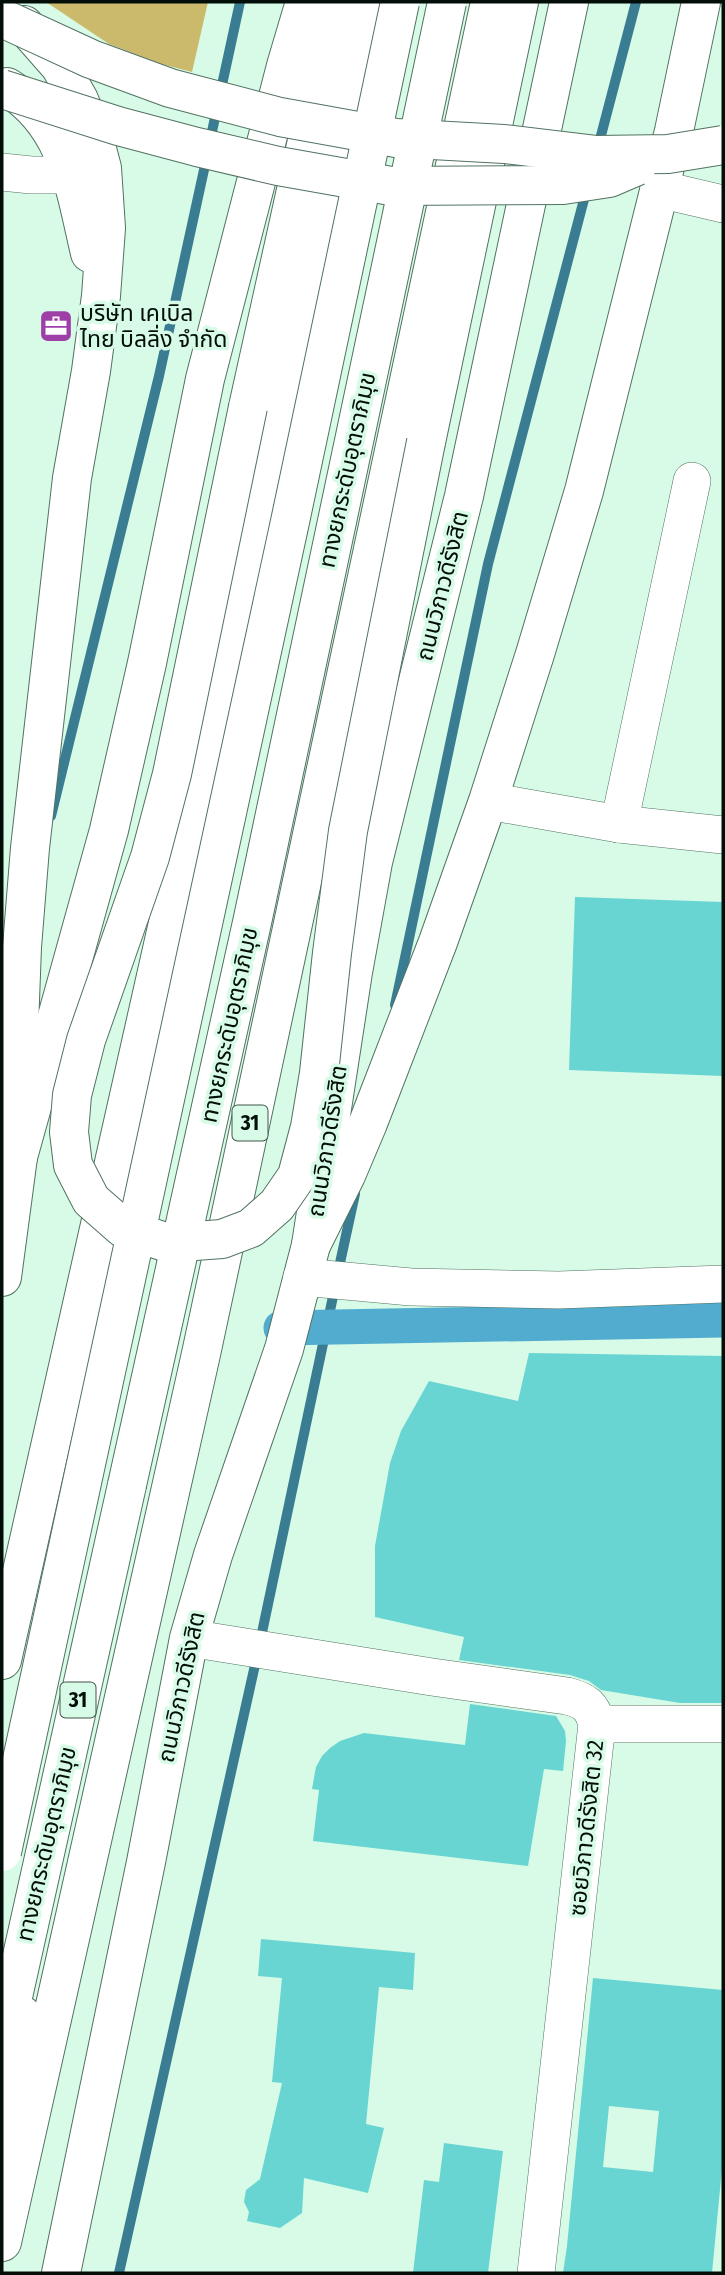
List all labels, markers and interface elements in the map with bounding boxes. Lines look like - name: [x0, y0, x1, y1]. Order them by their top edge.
- place label: บริษัท เคเบิล ไทย บิลลิ่ง จำกัด: [79, 299, 228, 353]
- office icon: บริษัท เคเบิล ไทย บิลลิ่ง จำกัด: [37, 307, 75, 345]
- street label: ทางยกระดับอุตราภิมุข: [313, 370, 381, 570]
- street label: ถนนวิภาวดีรังสิต: [410, 508, 474, 664]
- street label: ทางยกระดับอุตราภิมุข: [195, 925, 263, 1125]
- street label: ถนนวิภาวดีรังสิต: [301, 1063, 353, 1219]
- road number: 31: [232, 1106, 268, 1140]
- street label: ถนนวิภาวดีรังสิต: [151, 1609, 211, 1765]
- road number: 31: [60, 1682, 96, 1718]
- street label: ซอยวิภาวดีรังสิต 32: [563, 1739, 609, 1917]
- street label: ทางยกระดับอุตราภิมุข: [10, 1744, 82, 1944]

